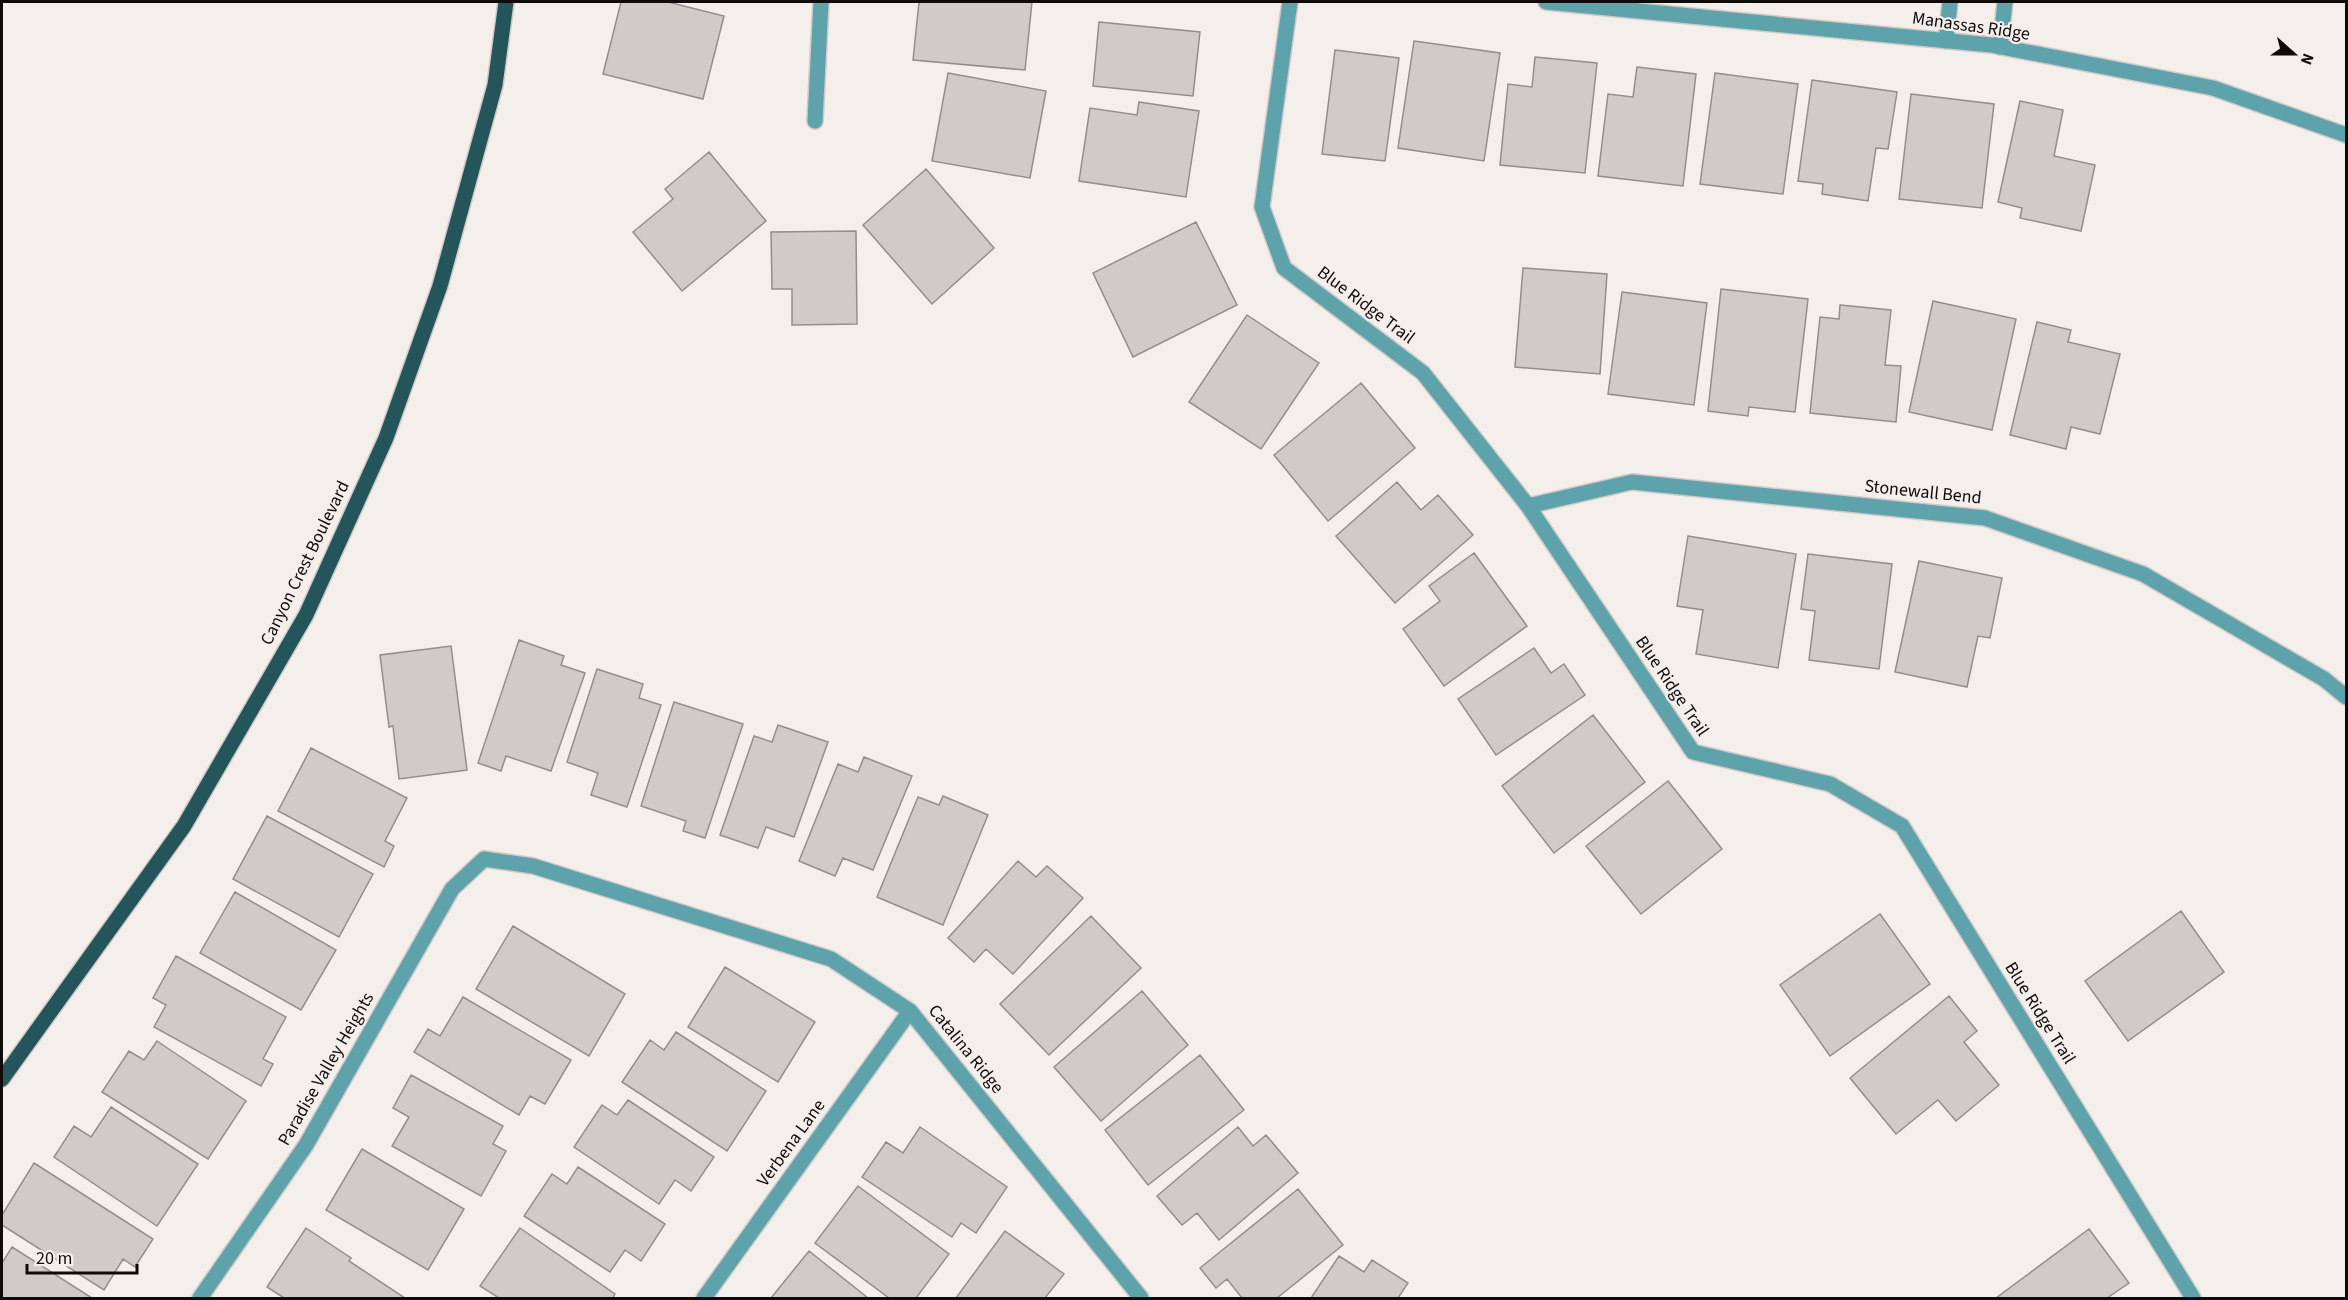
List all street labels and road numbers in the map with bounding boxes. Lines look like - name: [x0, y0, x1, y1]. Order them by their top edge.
- street label: Manassas Ridge: [1910, 5, 2032, 47]
- street label: Blue Ridge Trail: [1312, 260, 1420, 350]
- street label: Stonewall Bend: [1863, 473, 1983, 511]
- street label: Canyon Crest Boulevard: [254, 477, 356, 649]
- street label: Blue Ridge Trail: [1629, 631, 1715, 741]
- street label: Blue Ridge Trail: [1999, 957, 2081, 1069]
- street label: Paradise Valley Heights: [272, 988, 380, 1150]
- street label: Catalina Ridge: [922, 999, 1010, 1099]
- street label: Verbena Lane: [751, 1094, 831, 1192]

